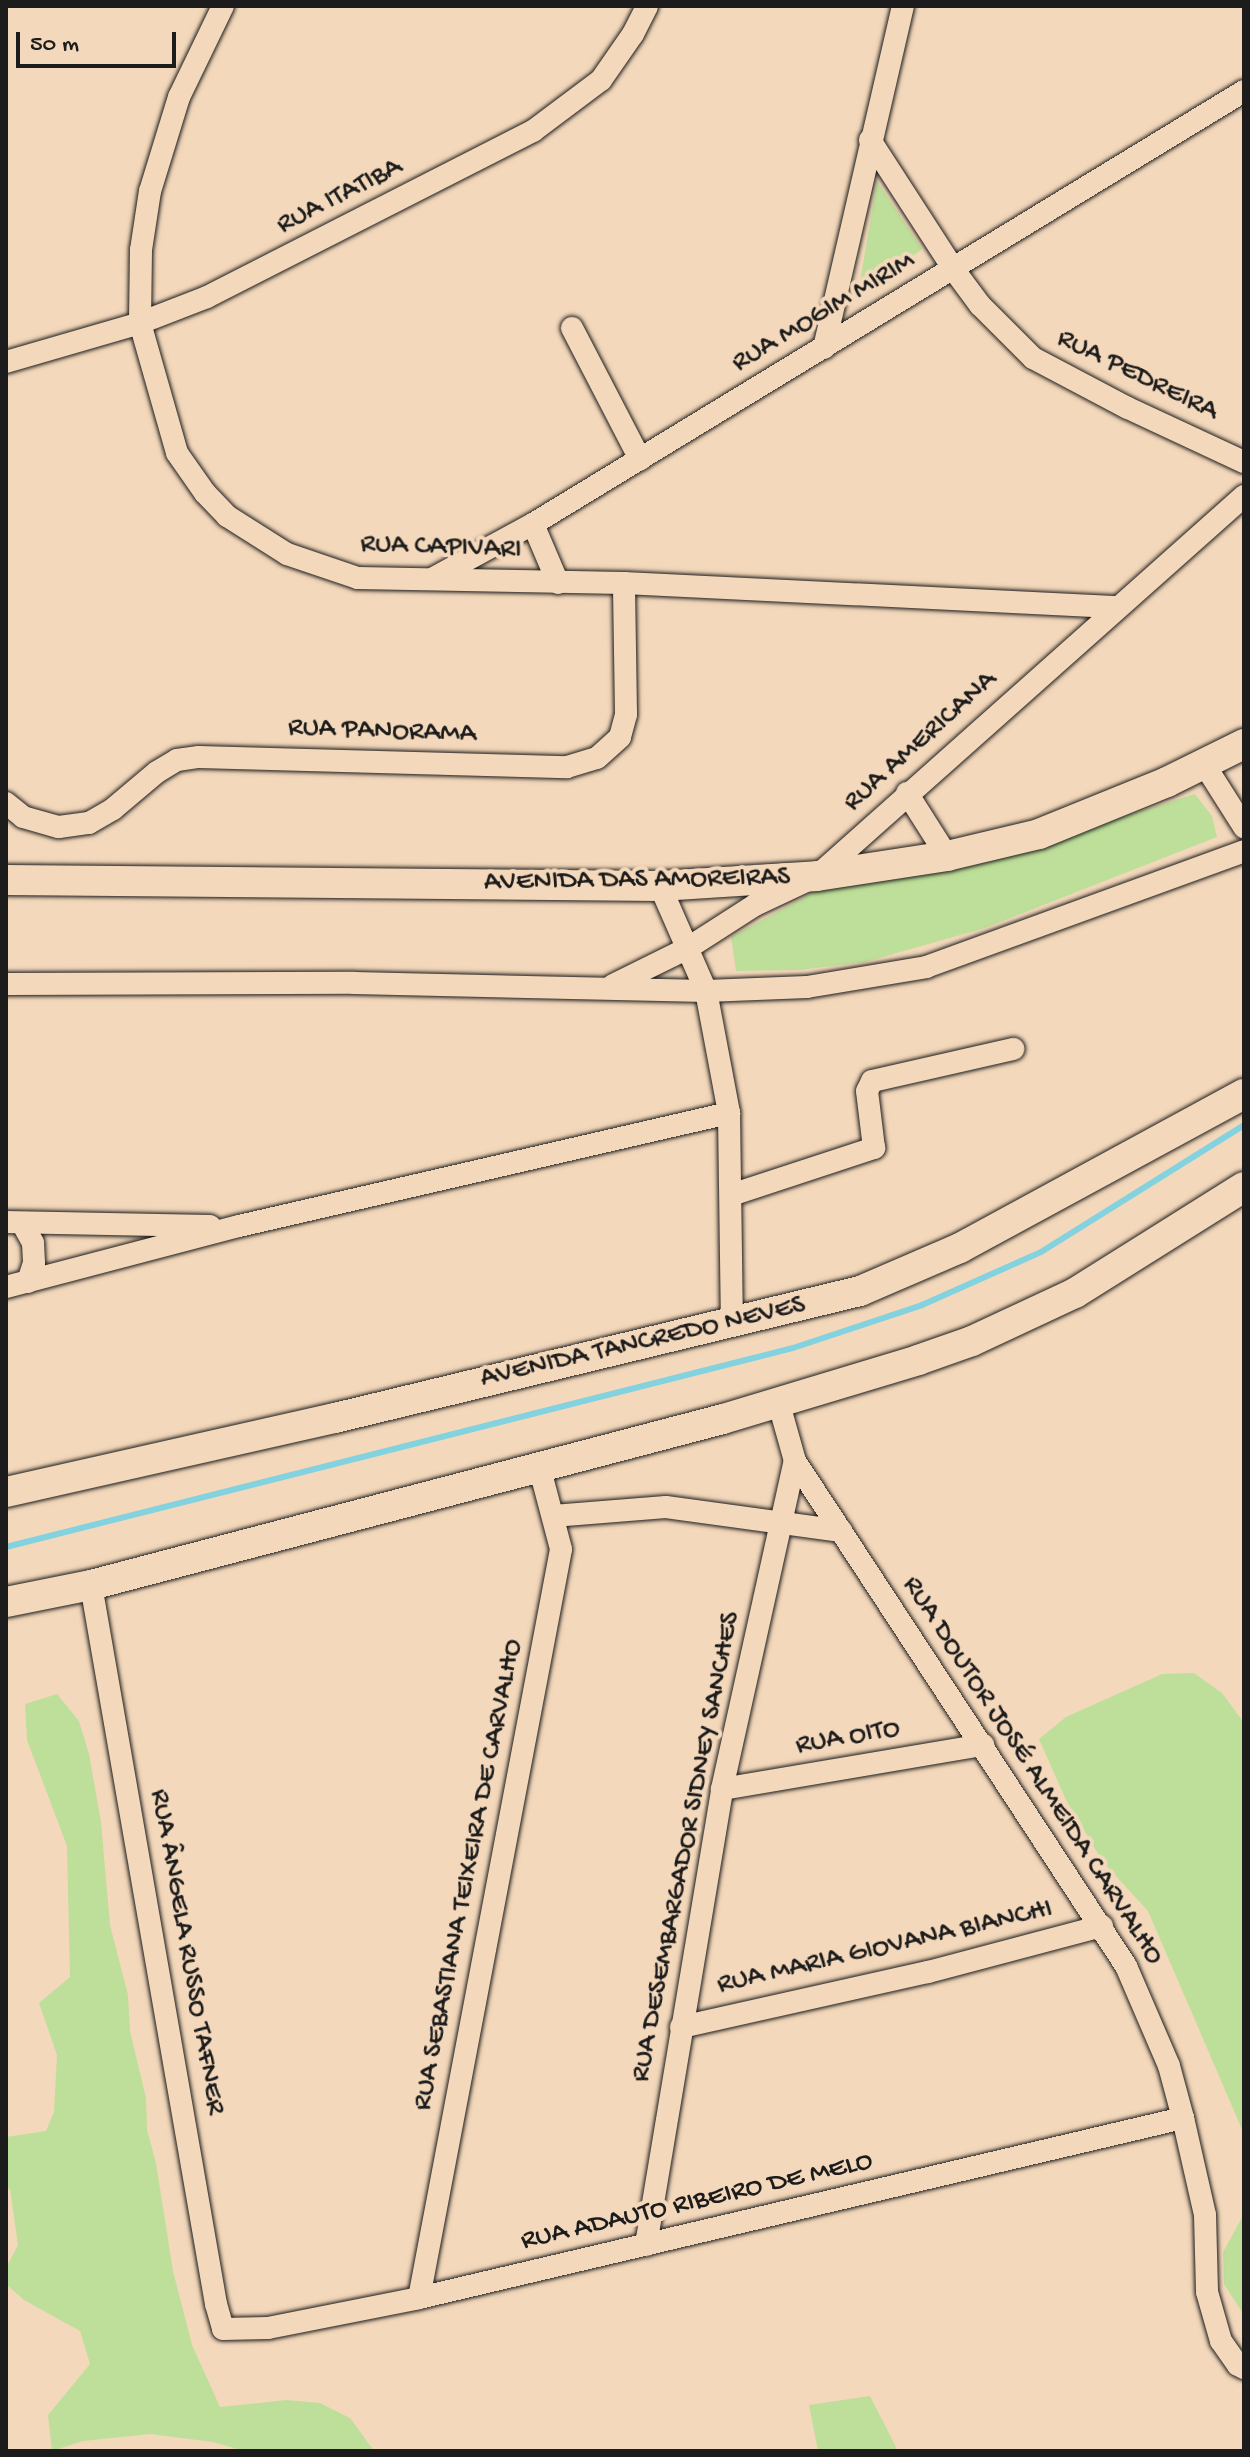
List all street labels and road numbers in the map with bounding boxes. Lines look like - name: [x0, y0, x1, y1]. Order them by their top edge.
- street label: RUA ITATIBA: [272, 151, 408, 243]
- street label: RUA MOGIM MIRIM: [726, 245, 922, 381]
- street label: RUA PEDREIRA: [1051, 323, 1223, 429]
- street label: RUA CAPIVARI: [360, 528, 522, 568]
- street label: RUA AMERICANA: [837, 664, 1005, 820]
- street label: RUA PANORAMA: [287, 712, 477, 752]
- street label: AVENIDA DAS AMOREIRAS: [484, 862, 790, 900]
- street label: AVENIDA TANCREDO NEVES: [477, 1289, 809, 1397]
- street label: RUA DOUTOR JOSÉ ALMEIDA CARVALHO: [894, 1571, 1170, 1971]
- street label: RUA DESEMBARGADOR SIDNEY SANCHES: [625, 1609, 749, 2085]
- street label: RUA SEBASTIANA TEIXEIRA DE CARVALHO: [407, 1637, 531, 2113]
- street label: RUA OITO: [793, 1712, 903, 1764]
- street label: RUA ÂNGELA RUSSO TAFNER: [141, 1787, 231, 2117]
- street label: RUA MARIA GIOVANA BIANCHI: [714, 1893, 1056, 2003]
- street label: RUA ADAUTO RIBEIRO DE MELO: [518, 2145, 876, 2259]

